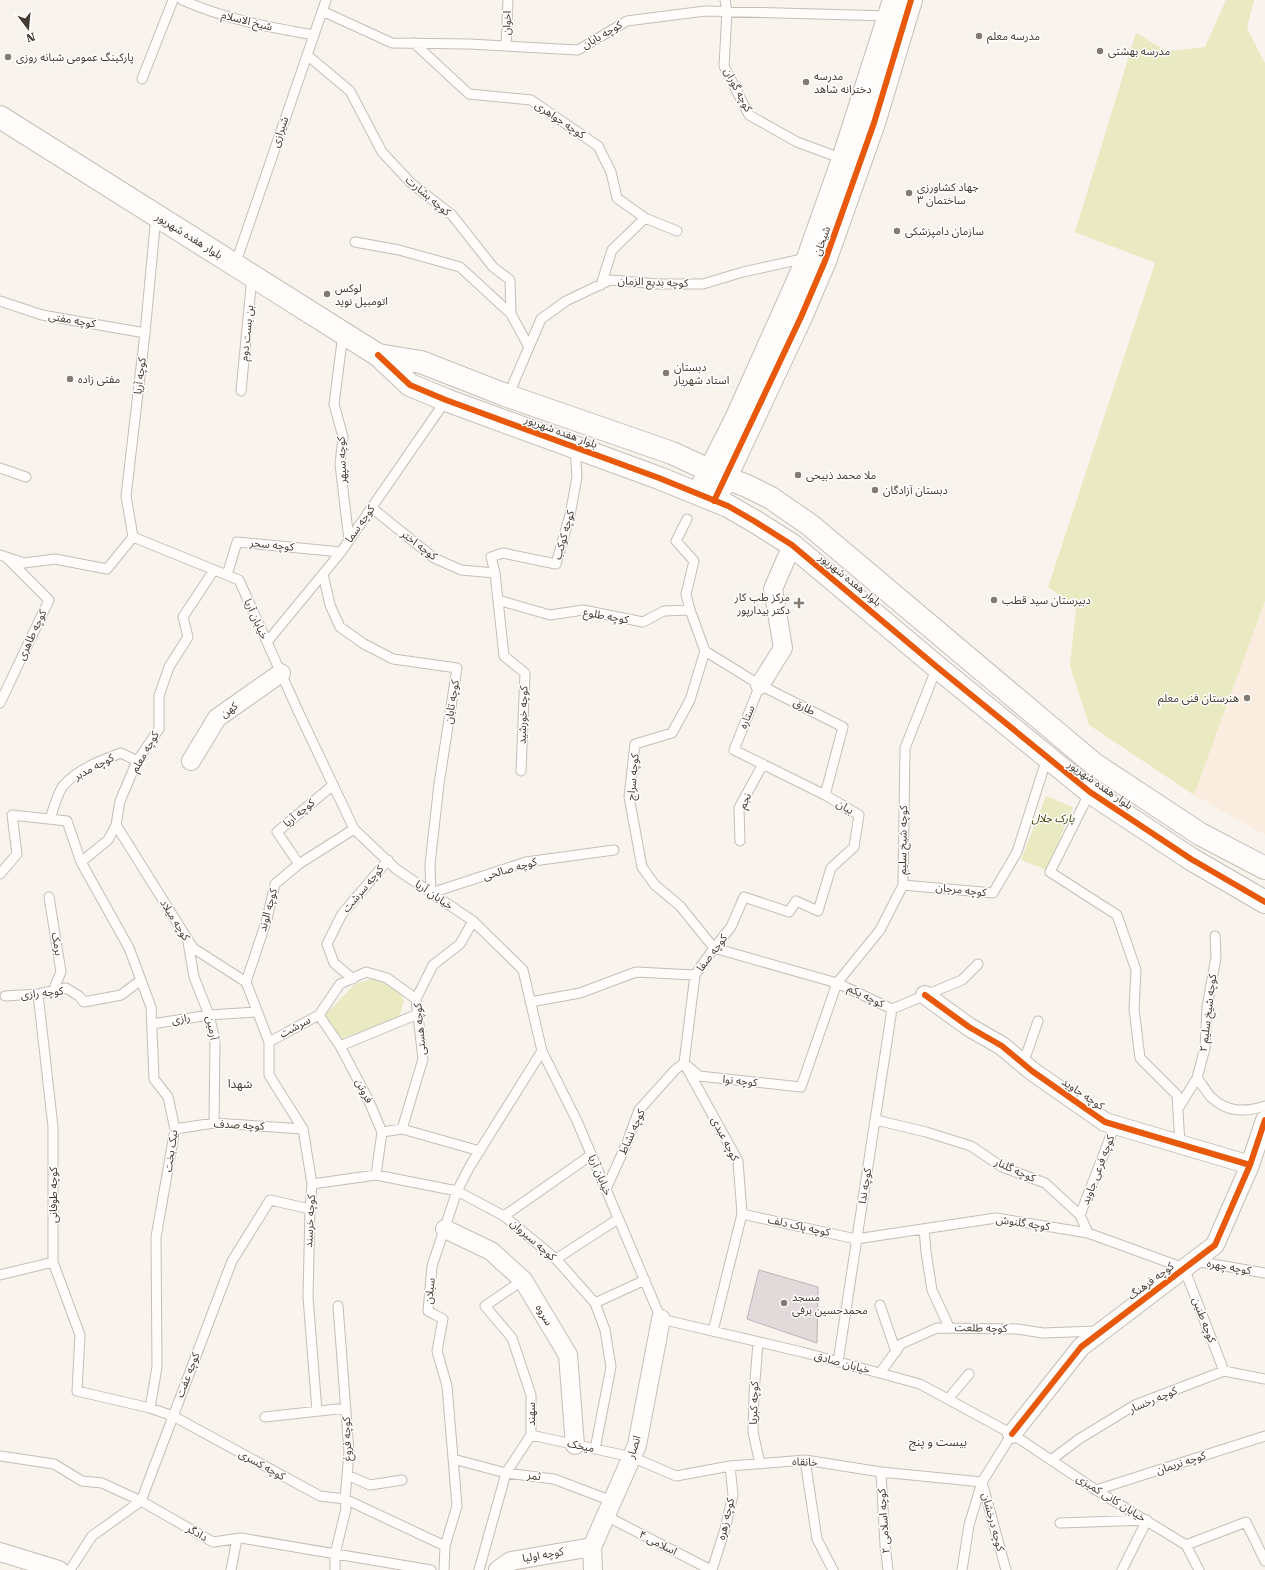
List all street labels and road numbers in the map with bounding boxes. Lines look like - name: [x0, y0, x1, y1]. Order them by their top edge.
- street label: شیخ الاسلام: [220, 8, 274, 35]
- street label: اخوان: [500, 11, 514, 35]
- street label: کوچه بابان: [580, 18, 625, 53]
- street label: کوچه گوران: [720, 66, 755, 115]
- street label: کوچه جواهری: [532, 98, 588, 143]
- street label: شیرازی: [269, 114, 291, 149]
- street label: کوچه بشارت: [402, 173, 454, 220]
- street label: بلوار هفده شهریور: [152, 210, 225, 262]
- street label: شیخان: [811, 224, 833, 258]
- street label: کوچه بدیع الزمان: [617, 274, 689, 291]
- street label: بن بست دوم: [238, 304, 257, 362]
- street label: کوچه مفتی: [47, 309, 97, 332]
- street label: کوچه آریا: [131, 356, 150, 395]
- street label: بلوار هفده شهریور: [522, 412, 599, 451]
- street label: کوچه سپهر: [335, 436, 350, 485]
- street label: کوچه سما: [342, 502, 379, 546]
- street label: کوچه کوکب: [551, 508, 578, 561]
- street label: کوچه اختر: [397, 527, 440, 564]
- street label: کوچه سحر: [248, 536, 295, 555]
- street label: بلوار هفده شهریور: [815, 550, 884, 609]
- street label: خیابان آریا: [241, 597, 271, 642]
- street label: کوچه طلوع: [582, 606, 630, 627]
- street label: کوچه طاهری: [15, 607, 50, 663]
- street label: کوچه تابان: [442, 679, 463, 725]
- street label: کوچه خورشید: [515, 685, 532, 744]
- street label: طارق: [791, 696, 817, 718]
- street label: کهن: [218, 699, 241, 721]
- street label: ستاره: [736, 703, 758, 731]
- street label: کوچه معلم: [128, 729, 164, 776]
- street label: کوچه مدبر: [71, 751, 117, 784]
- street label: کوچه سراج: [624, 753, 643, 801]
- street label: بلوار هفده شهریور: [1064, 757, 1135, 812]
- street label: نجم: [736, 791, 756, 812]
- street label: کوچه آریا: [281, 796, 318, 831]
- street label: بیان: [834, 797, 856, 817]
- street label: کوچه شیخ سلیم: [896, 805, 912, 875]
- street label: کوچه صالحی: [482, 855, 539, 884]
- street label: کوچه سرشت: [339, 862, 388, 916]
- street label: خیابان آریا: [412, 878, 456, 913]
- street label: کوچه مرجان: [935, 881, 988, 900]
- street label: کوچه الوند: [256, 887, 281, 933]
- street label: کوچه میلاد: [156, 897, 193, 944]
- street label: برمک: [49, 931, 65, 957]
- street label: کوچه صفا: [694, 932, 731, 975]
- street label: کوچه شیخ سلیم ۲: [1197, 973, 1221, 1053]
- street label: کوچه یکم: [845, 982, 887, 1012]
- street label: کوچه رازی: [20, 984, 65, 1003]
- street label: کوچه هستی: [411, 1002, 430, 1056]
- street label: رازی: [171, 1011, 191, 1027]
- street label: سرشت: [277, 1013, 313, 1041]
- street label: آرمین: [203, 1015, 221, 1042]
- street label: کوچه نوا: [722, 1073, 759, 1090]
- street label: کوچه جاوید: [1059, 1075, 1107, 1114]
- street label: فروتن: [352, 1077, 376, 1105]
- street label: کوچه نشاط: [616, 1107, 649, 1157]
- street label: کوچه عبدی: [707, 1115, 742, 1164]
- street label: کوچه صدف: [213, 1117, 265, 1134]
- street label: نیک بخت: [162, 1129, 180, 1173]
- street label: کوچه فرعی جاوید: [1079, 1133, 1118, 1207]
- street label: خیابان آریا: [586, 1153, 615, 1198]
- street label: کوچه گلنار: [991, 1155, 1038, 1186]
- street label: کوچه طوفانی: [47, 1166, 61, 1223]
- street label: کوچه ندا: [856, 1167, 875, 1205]
- street label: کوچه خرسند: [302, 1194, 319, 1248]
- street label: کوچه پاک دلف: [766, 1213, 832, 1240]
- street label: کوچه گلنوش: [995, 1213, 1051, 1234]
- street label: کوچه سیروان: [507, 1217, 559, 1265]
- street label: کوچه چهره: [1206, 1257, 1253, 1278]
- street label: کوچه فرهنگ: [1126, 1259, 1177, 1303]
- street label: سبلان: [422, 1277, 438, 1305]
- street label: کوچه طنین: [1188, 1295, 1219, 1345]
- street label: سروه: [533, 1302, 556, 1328]
- street label: کوچه طلعت: [954, 1321, 1008, 1336]
- street label: خیابان صادق: [813, 1349, 872, 1377]
- street label: کوچه عفت: [173, 1350, 204, 1400]
- street label: کوچه کبریا: [747, 1381, 762, 1425]
- street label: کوچه رخسار: [1126, 1384, 1180, 1417]
- street label: سهند: [525, 1402, 538, 1426]
- street label: کوچه فروغ: [340, 1416, 355, 1461]
- street label: انصار: [624, 1434, 644, 1461]
- street label: میخک: [566, 1437, 596, 1455]
- street label: کوچه کسری: [236, 1447, 288, 1484]
- street label: کوچه نریمان: [1154, 1449, 1208, 1478]
- street label: خانقاه: [792, 1455, 819, 1469]
- street label: ثمر: [525, 1469, 542, 1483]
- street label: خیابان کانی کمیزی: [1074, 1471, 1149, 1525]
- street label: کوچه اسلامی ۲: [875, 1488, 894, 1554]
- street label: کوچه درخشان: [978, 1491, 1007, 1553]
- street label: کوچه زهره: [715, 1496, 738, 1541]
- street label: دادگر: [183, 1521, 210, 1544]
- street label: اسلامی ۴: [637, 1528, 679, 1558]
- street label: کوچه اولیا: [521, 1545, 565, 1566]

